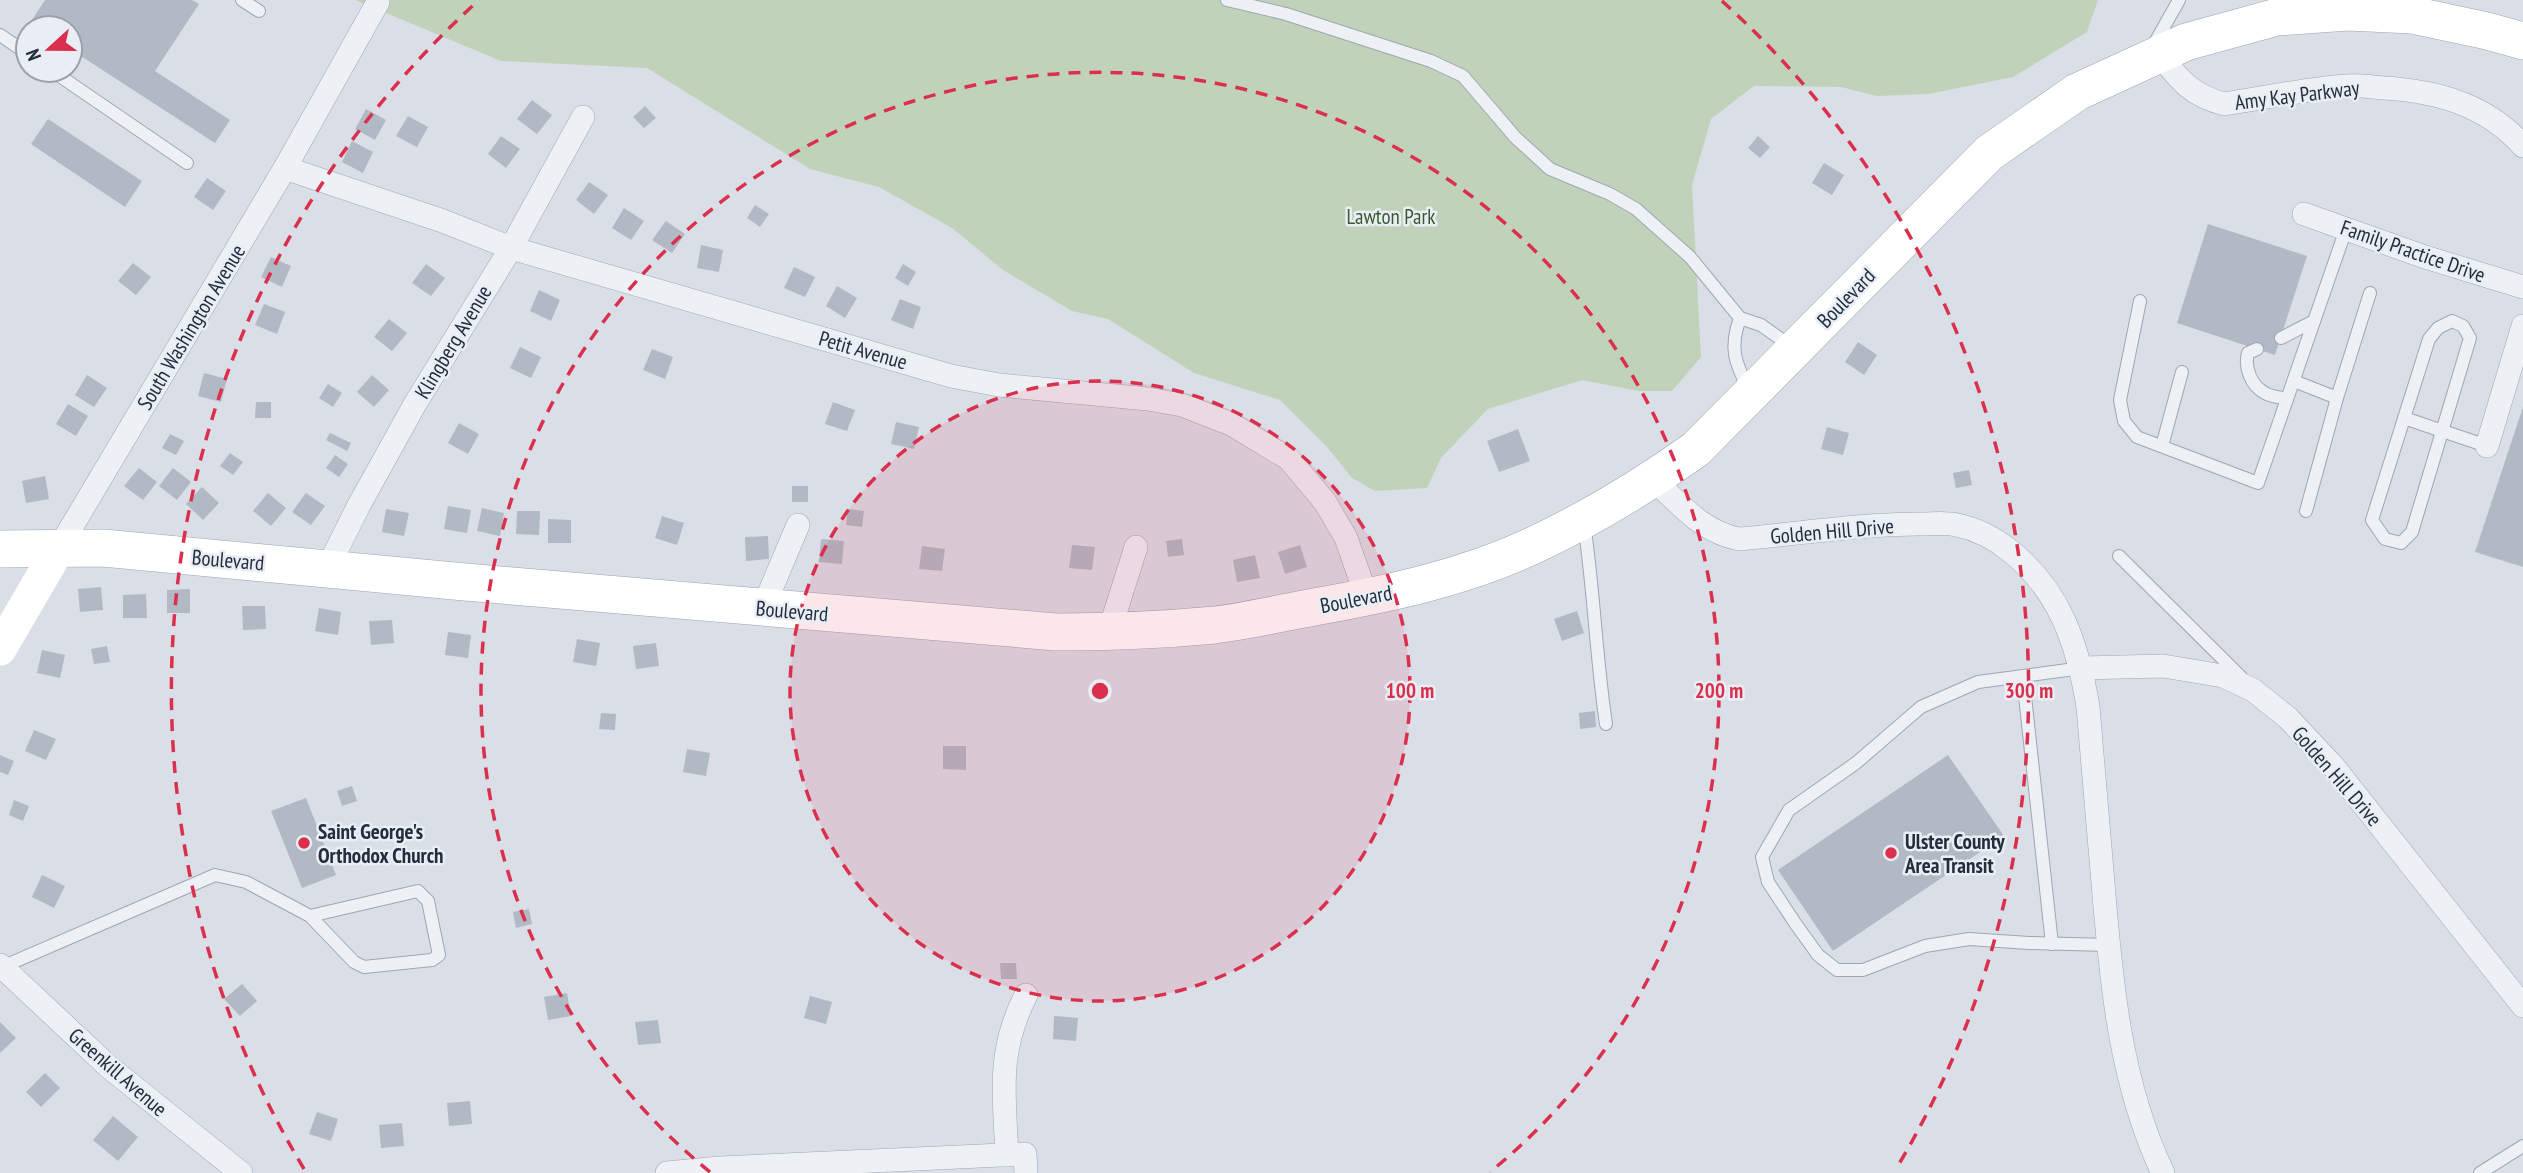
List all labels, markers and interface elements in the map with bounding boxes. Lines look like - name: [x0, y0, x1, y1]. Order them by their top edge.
- north arrow: [14, 14, 84, 84]
- text: N: [20, 46, 46, 64]
- street label: Amy Kay Parkway: [2233, 74, 2361, 116]
- park label: Lawton Park: [1347, 203, 1435, 230]
- street label: Family Practice Drive: [2337, 214, 2489, 288]
- street label: South Washington Avenue: [131, 239, 251, 415]
- street label: Boulevard: [1811, 262, 1881, 334]
- street label: Klingberg Avenue: [409, 280, 497, 404]
- street label: Petit Avenue: [816, 325, 910, 375]
- street label: Golden Hill Drive: [1769, 512, 1895, 550]
- street label: Boulevard: [191, 543, 265, 577]
- street label: Boulevard: [1318, 579, 1394, 619]
- street label: Boulevard: [755, 594, 829, 628]
- text: 100 m: [1386, 677, 1434, 704]
- text: 200 m: [1695, 677, 1743, 704]
- text: 300 m: [2005, 677, 2053, 704]
- centre of rings: [1088, 679, 1112, 703]
- street label: Golden Hill Drive: [2286, 720, 2388, 832]
- place label: Saint George's Orthodox Church: [318, 818, 444, 869]
- place label: Ulster County Area Transit: [1904, 828, 2005, 879]
- marker: Saint George's Orthodox Church: [296, 835, 312, 851]
- marker: Ulster County Area Transit: [1883, 845, 1899, 861]
- street label: Greenkill Avenue: [63, 1022, 173, 1122]

